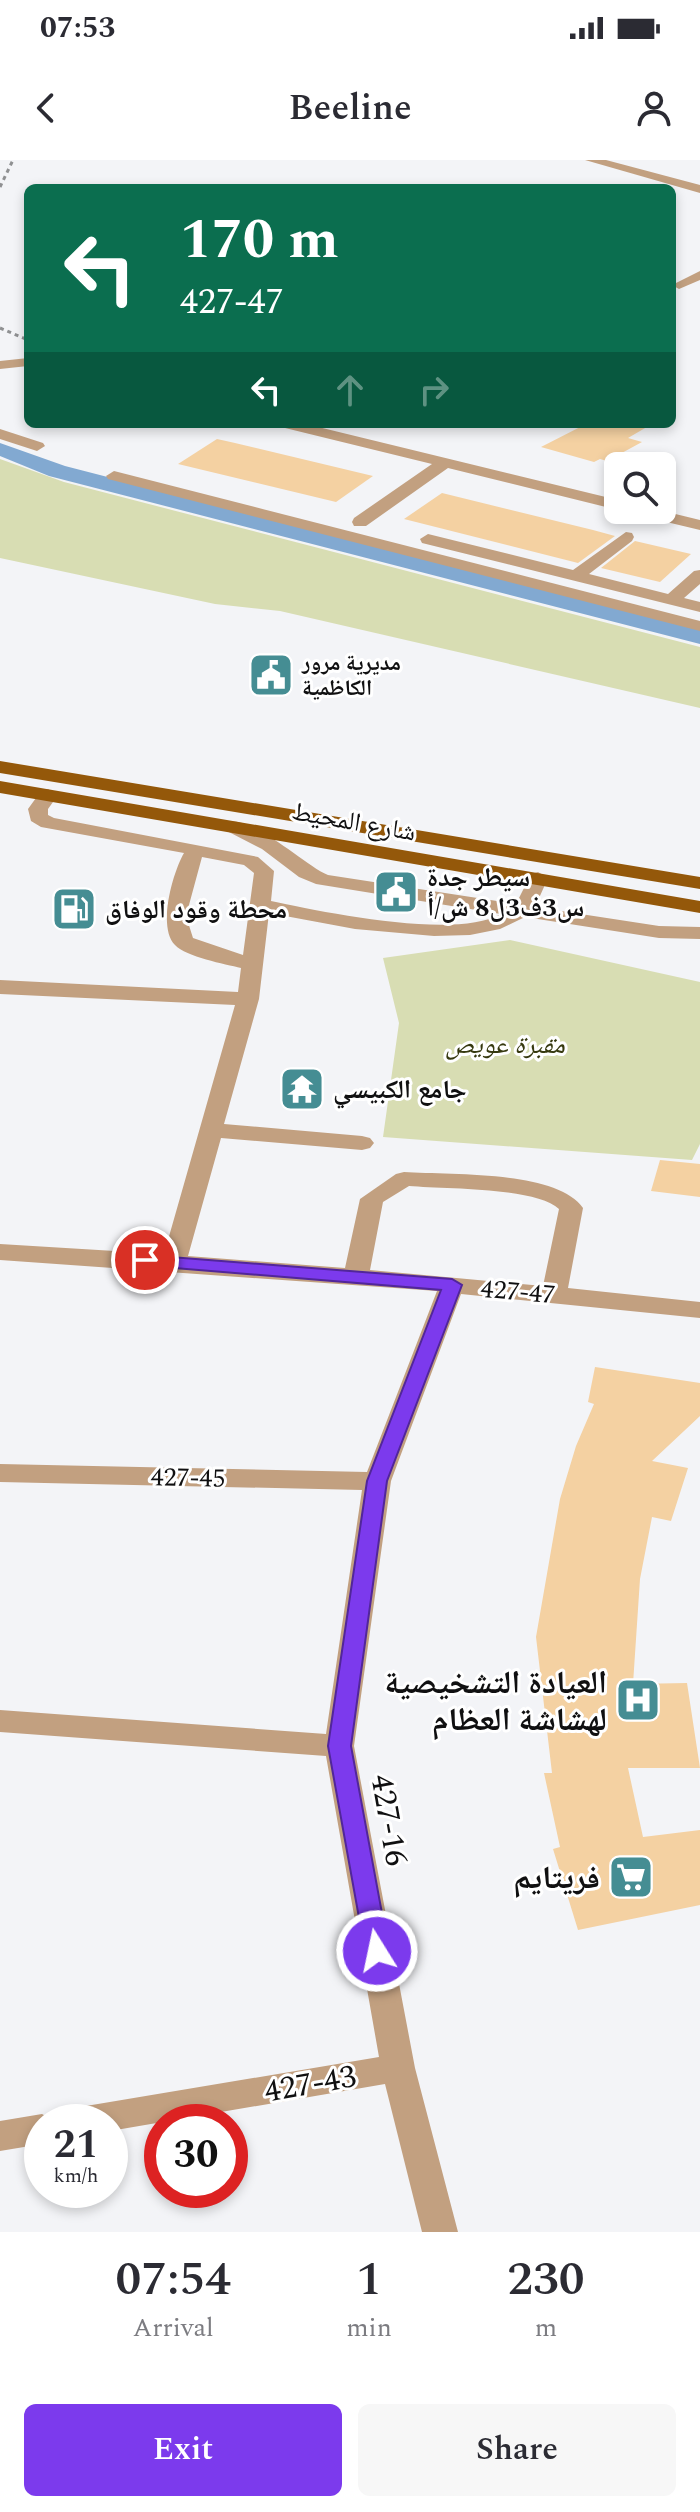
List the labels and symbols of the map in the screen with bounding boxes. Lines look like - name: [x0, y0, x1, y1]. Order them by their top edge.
- place label: مديرية مرور الكاظمية: [301, 647, 401, 705]
- public building icon: مديرية مرور الكاظمية: [247, 651, 295, 699]
- street label: شارع المحيط: [289, 791, 419, 853]
- place label: سيطر جدة س3ف3ل8 ش/أ: [427, 858, 584, 928]
- public building icon: سيطر جدة س3ف3ل8 ش/أ: [372, 868, 420, 916]
- fuel station icon: محطة وقود الوفاق: [50, 885, 98, 933]
- place label: محطة وقود الوفاق: [105, 890, 287, 930]
- park label: مقبرة عويص: [445, 1025, 565, 1065]
- temple icon: جامع الكبيسي: [278, 1065, 326, 1113]
- place label: جامع الكبيسي: [333, 1070, 467, 1110]
- pin: [111, 1226, 179, 1294]
- street label: 427-47: [479, 1269, 557, 1315]
- street label: 427-45: [150, 1457, 226, 1499]
- place label: العيادة التشخيصية لهشاشة العظام: [384, 1659, 607, 1745]
- hospital icon: العيادة التشخيصية لهشاشة العظام: [614, 1676, 662, 1724]
- street label: 427-16: [356, 1771, 421, 1870]
- supermarket icon: فريتايم: [607, 1853, 655, 1901]
- place label: فريتايم: [513, 1854, 600, 1903]
- position arrow: [335, 1909, 419, 1993]
- street label: 427-43: [261, 2052, 360, 2117]
- speed limit sign: 30: [144, 2104, 248, 2208]

